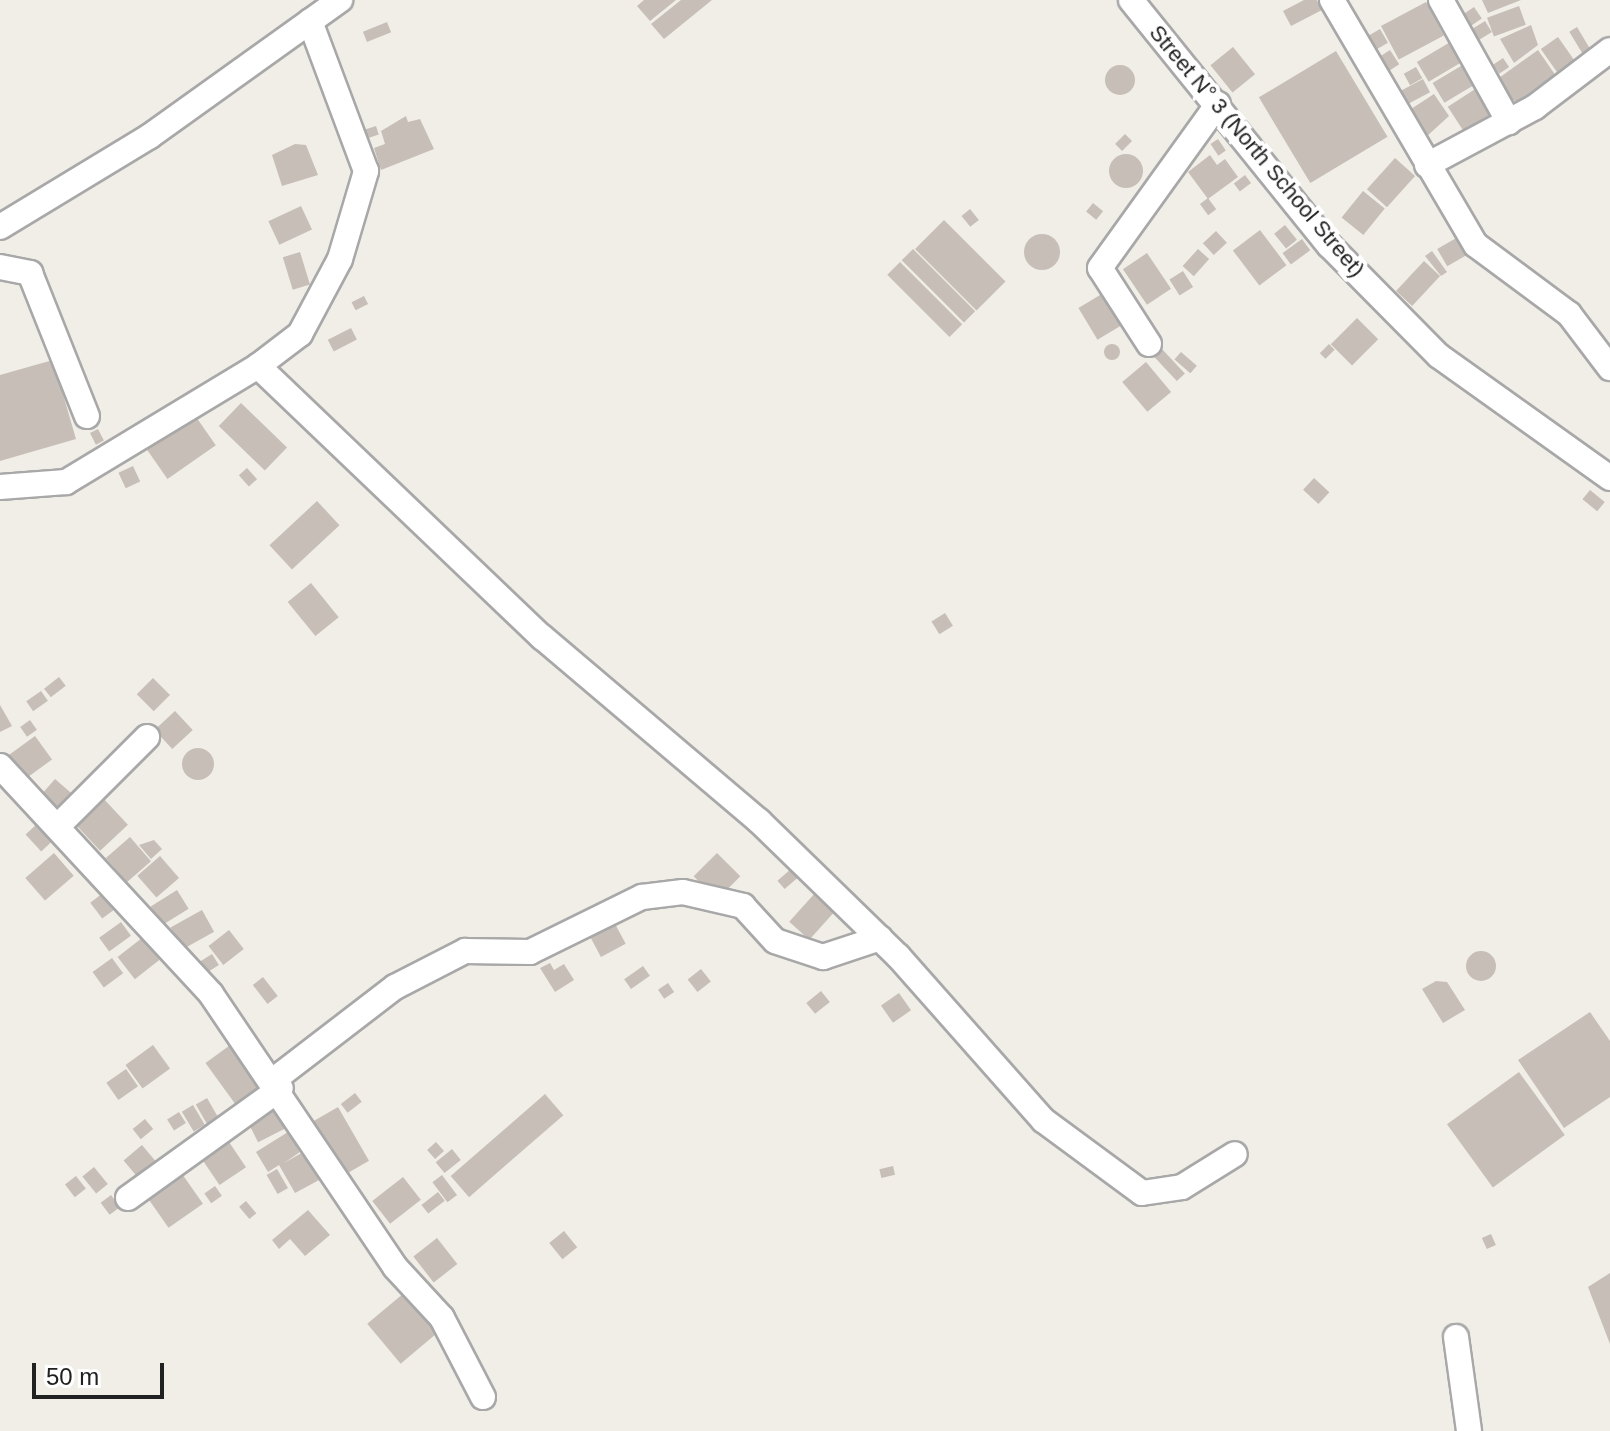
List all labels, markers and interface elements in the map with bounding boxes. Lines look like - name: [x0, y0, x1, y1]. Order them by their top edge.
- street label: Street N° 3 (North School Street): [1144, 20, 1370, 282]
- scale bar: [36, 1347, 168, 1397]
- text: 50 m: [46, 1363, 99, 1390]

